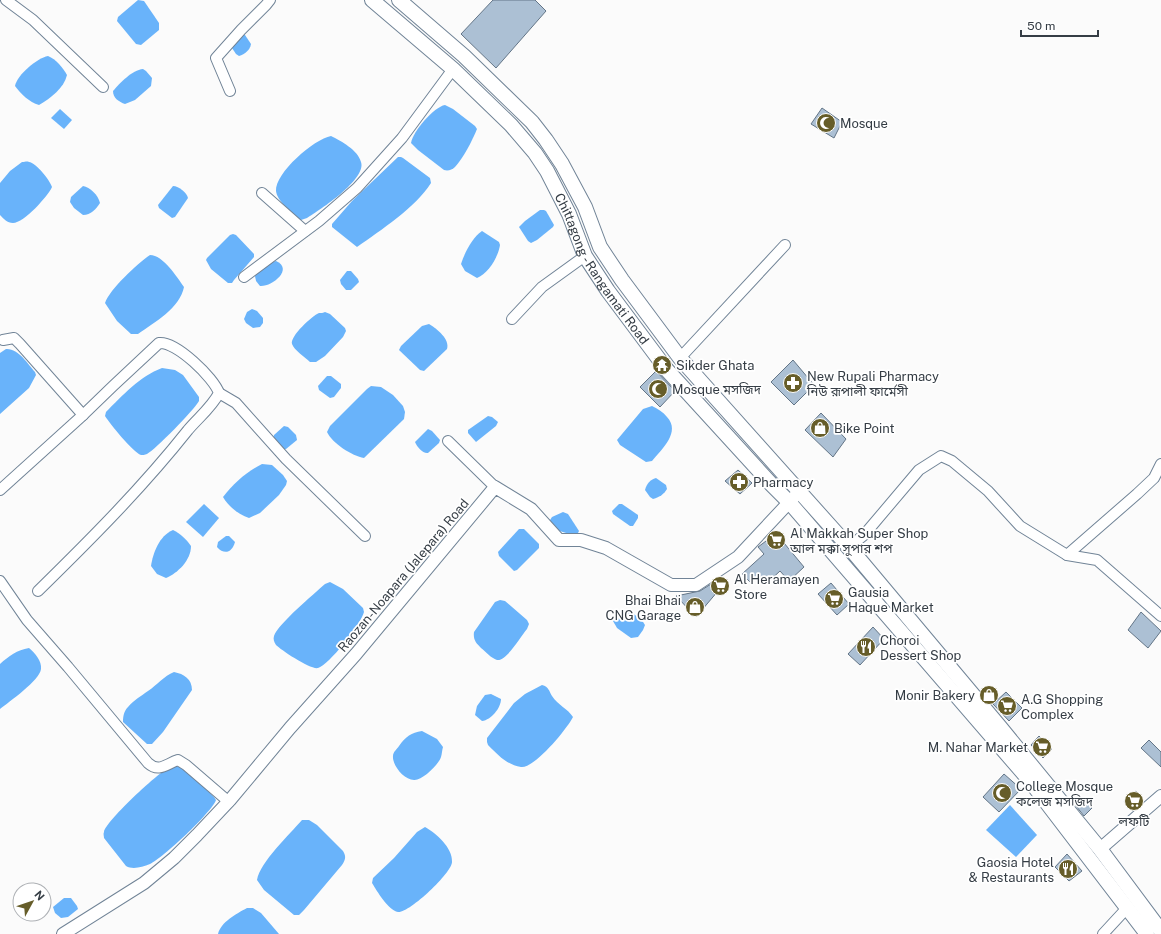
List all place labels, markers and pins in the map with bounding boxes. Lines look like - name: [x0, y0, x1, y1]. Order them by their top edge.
- mosque icon: Mosque: [815, 112, 837, 134]
- place label: Mosque: [840, 116, 888, 131]
- temple icon: Sikder Ghata: [651, 354, 673, 376]
- place label: Sikder Ghata: [676, 358, 754, 373]
- place label: New Rupali Pharmacy নিউ রূপালী ফার্মেসী: [806, 369, 939, 399]
- pharmacy icon: New Rupali Pharmacy নিউ রূপালী ফার্মেসী: [782, 372, 804, 394]
- mosque icon: Mosque মসজিদ: [647, 378, 669, 400]
- place label: Mosque মসজিদ: [672, 382, 762, 397]
- shop icon: Bike Point: [809, 417, 831, 439]
- place label: Bike Point: [834, 421, 895, 436]
- pharmacy icon: Pharmacy: [728, 471, 750, 493]
- place label: Pharmacy: [753, 475, 813, 490]
- place label: Al Makkah Super Shop আল মক্কা সুপার শপ: [789, 526, 928, 557]
- supermarket icon: Al Makkah Super Shop আল মক্কা সুপার শপ: [765, 529, 787, 551]
- place label: Al Heramayen Store: [734, 572, 819, 602]
- supermarket icon: Al Heramayen Store: [709, 575, 731, 597]
- place label: Gausia Haque Market: [848, 585, 934, 615]
- supermarket icon: Gausia Haque Market: [823, 588, 845, 610]
- place label: Bhai Bhai CNG Garage: [606, 593, 681, 623]
- shop icon: Bhai Bhai CNG Garage: [684, 596, 706, 618]
- place label: Choroi Dessert Shop: [880, 633, 961, 663]
- restaurant icon: Choroi Dessert Shop: [855, 636, 877, 658]
- shop icon: Monir Bakery: [978, 684, 1000, 706]
- place label: Monir Bakery: [895, 688, 975, 703]
- place label: A.G Shopping Complex: [1021, 692, 1103, 722]
- supermarket icon: A.G Shopping Complex: [996, 695, 1018, 717]
- supermarket icon: M. Nahar Market: [1031, 736, 1053, 758]
- place label: M. Nahar Market: [928, 740, 1028, 755]
- place label: College Mosque কলেজ মসজিদ: [1015, 779, 1113, 809]
- mosque icon: College Mosque কলেজ মসজিদ: [991, 782, 1013, 804]
- supermarket icon: লফটি: [1123, 790, 1145, 812]
- place label: লফটি: [1118, 814, 1150, 829]
- place label: Gaosia Hotel & Restaurants: [969, 855, 1054, 885]
- restaurant icon: Gaosia Hotel & Restaurants: [1057, 858, 1079, 880]

